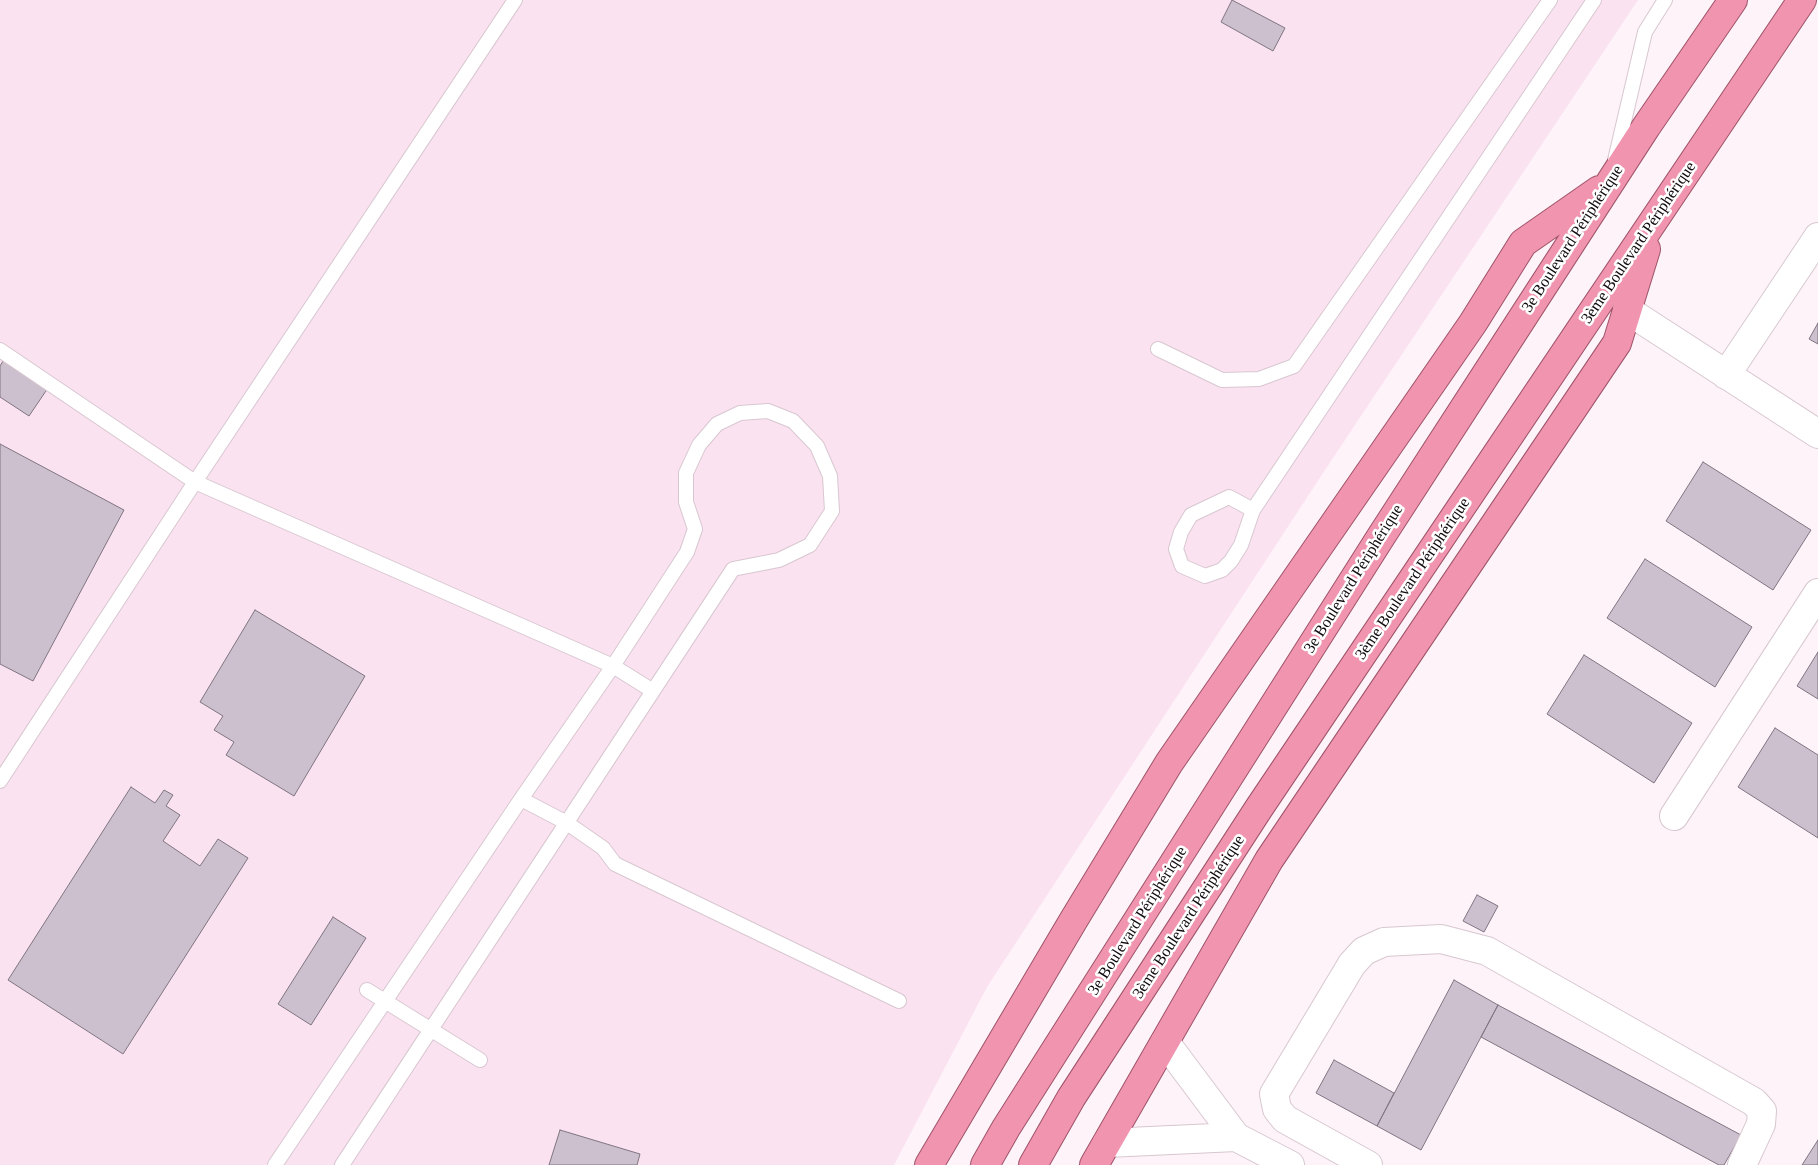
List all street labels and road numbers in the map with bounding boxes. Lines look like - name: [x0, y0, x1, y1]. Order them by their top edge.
- street label: 3ème Boulevard Périphérique: [1573, 151, 1705, 335]
- street label: 3e Boulevard Périphérique: [1514, 155, 1632, 323]
- street label: 3ème Boulevard Périphérique: [1347, 487, 1479, 671]
- street label: 3e Boulevard Périphérique: [1296, 495, 1412, 663]
- street label: 3ème Boulevard Périphérique: [1124, 824, 1254, 1010]
- street label: 3e Boulevard Périphérique: [1080, 837, 1196, 1005]

